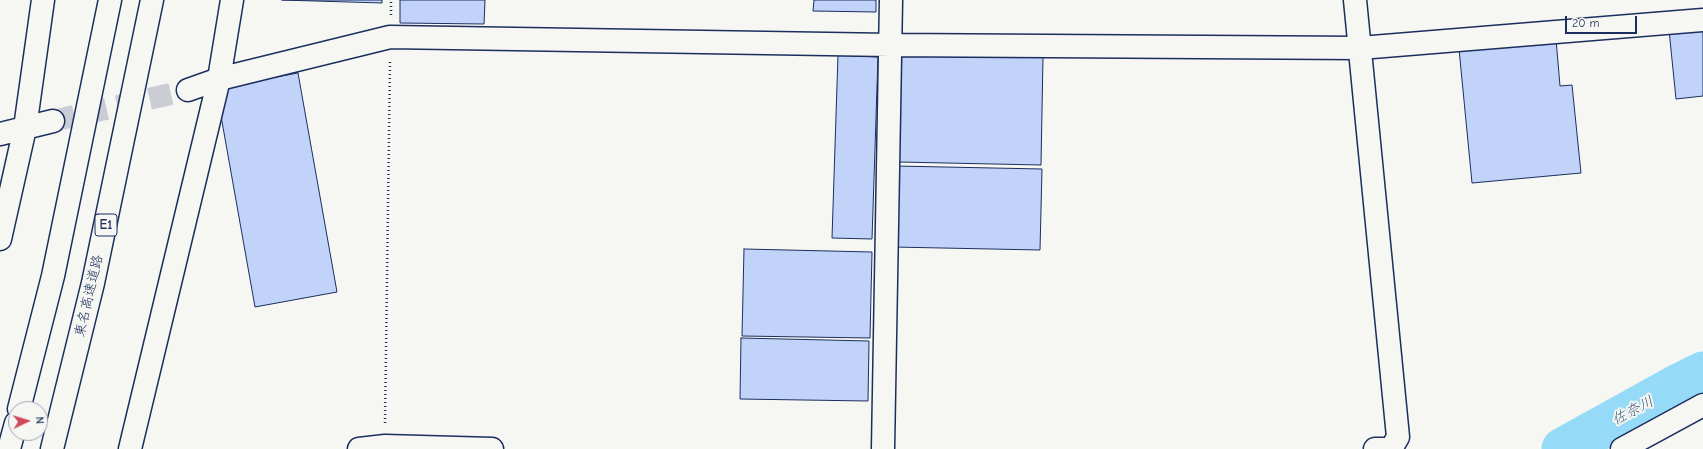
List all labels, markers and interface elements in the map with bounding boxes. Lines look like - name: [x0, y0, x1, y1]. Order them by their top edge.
- scale bar: [1567, 8, 1639, 34]
- text: 20 m: [1572, 16, 1600, 30]
- road number: E1: [95, 214, 117, 236]
- street label: 東名高速道路: [71, 253, 107, 339]
- water label: 佐奈川: [1609, 392, 1657, 430]
- north arrow: [8, 401, 48, 441]
- text: N: [33, 416, 46, 424]

